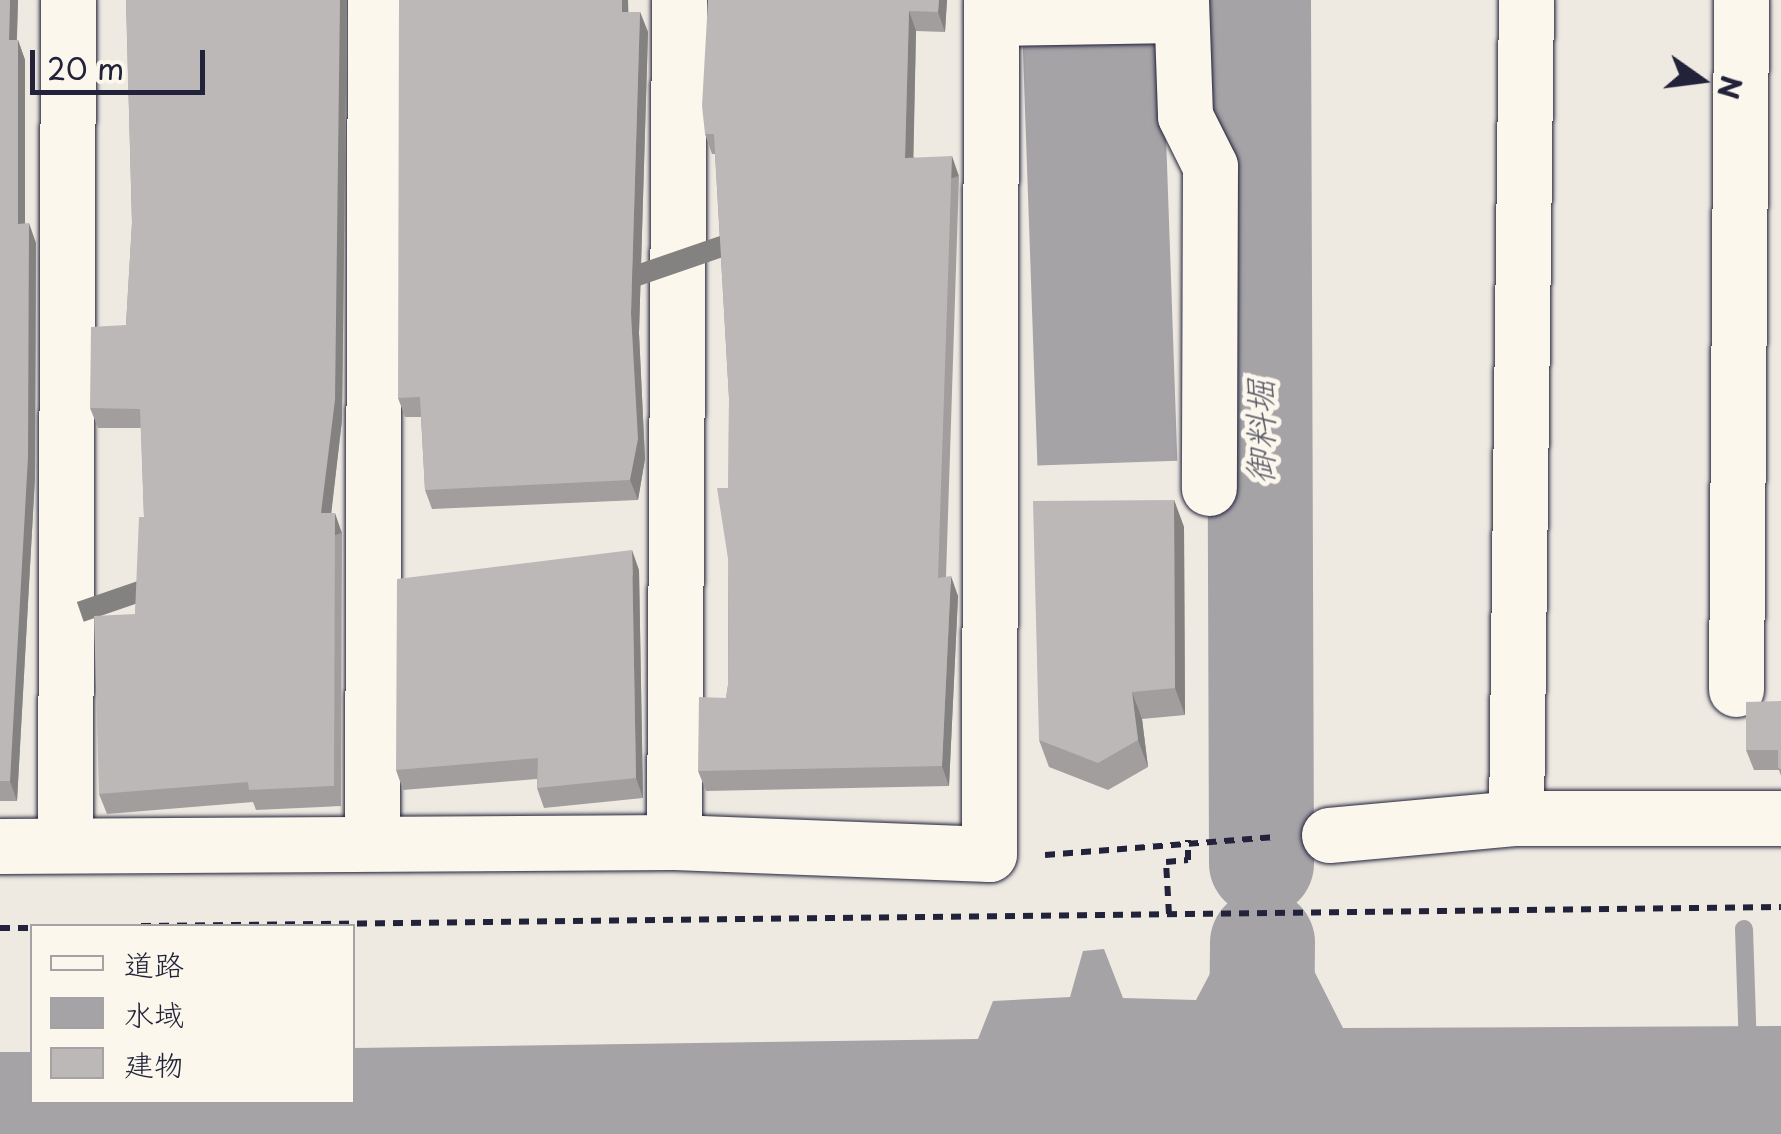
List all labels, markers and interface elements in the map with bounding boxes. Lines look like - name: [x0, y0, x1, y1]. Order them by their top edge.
- scale bar: [35, 30, 210, 92]
- north arrow: [1651, 30, 1751, 130]
- text: 20 m: [47, 45, 124, 90]
- text: N: [1707, 71, 1754, 103]
- water label: 御料堀: [1238, 380, 1280, 484]
- legend: [30, 924, 355, 1104]
- text: 道路: [124, 941, 184, 986]
- text: 水域: [124, 991, 184, 1036]
- text: 建物: [124, 1041, 184, 1086]

